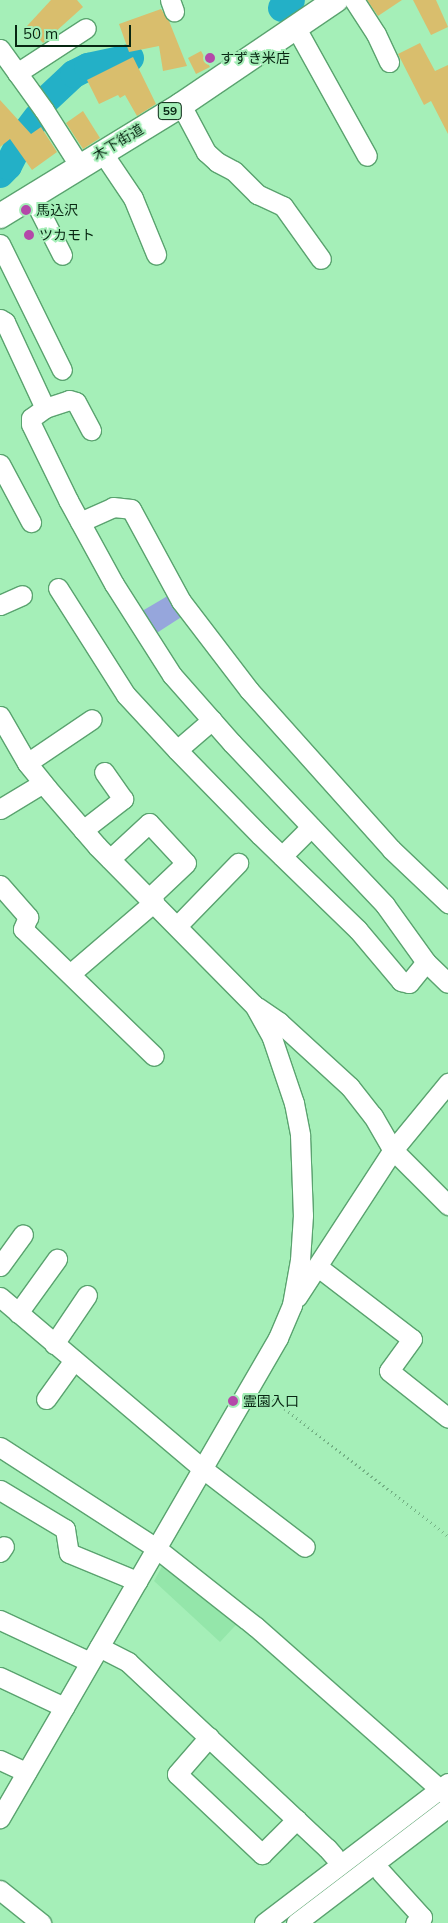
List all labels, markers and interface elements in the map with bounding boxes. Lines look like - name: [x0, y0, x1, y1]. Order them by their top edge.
- scale bar: [18, 15, 134, 47]
- text: 50 m: [23, 24, 58, 43]
- place label: すずき米店: [220, 50, 290, 66]
- marker: すずき米店: [204, 52, 216, 64]
- road number: 59: [158, 102, 182, 120]
- street label: 木下街道: [90, 120, 146, 164]
- place label: 馬込沢: [36, 202, 78, 218]
- marker: 馬込沢: [20, 204, 32, 216]
- place label: ツカモト: [39, 227, 95, 243]
- marker: ツカモト: [23, 229, 35, 241]
- place label: 霊園入口: [243, 1393, 299, 1409]
- marker: 霊園入口: [227, 1395, 239, 1407]

